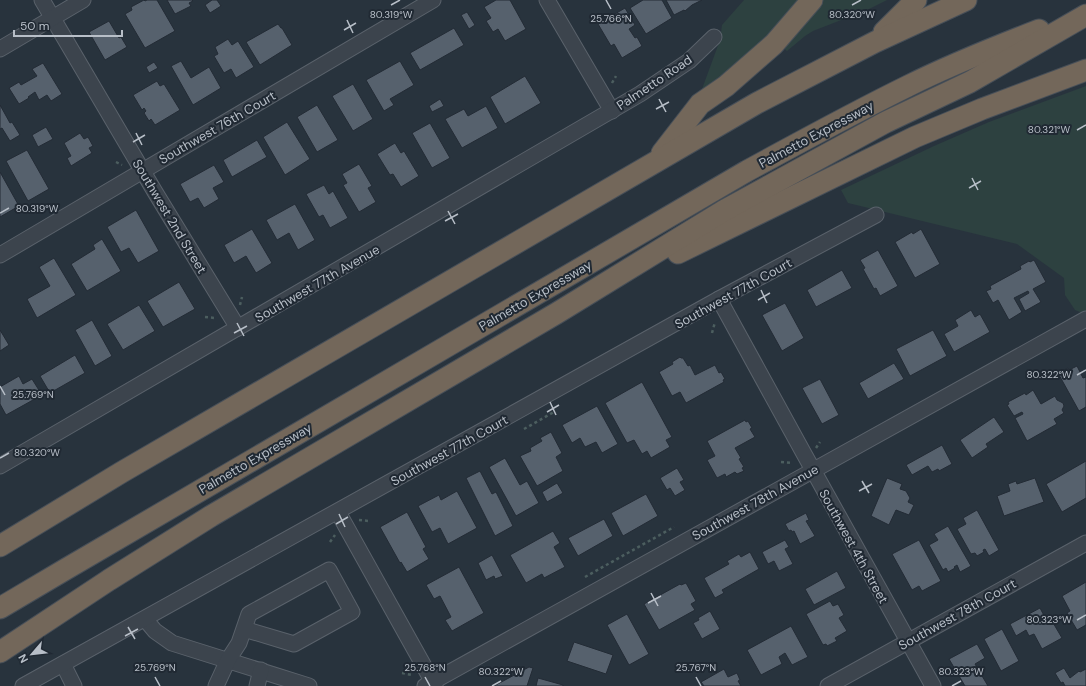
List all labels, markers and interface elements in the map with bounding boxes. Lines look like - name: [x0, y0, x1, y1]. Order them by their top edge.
- text: 80.319°W: [370, 8, 413, 21]
- text: 80.320°W: [829, 8, 875, 21]
- scale bar: [14, 12, 122, 38]
- text: 25.766°N: [590, 12, 632, 25]
- text: 50 m: [20, 18, 49, 34]
- street label: Palmetto Road: [613, 51, 695, 114]
- street label: Southwest 76th Court: [156, 87, 279, 168]
- street label: Palmetto Expressway: [756, 97, 877, 172]
- text: 80.321°W: [1028, 123, 1071, 136]
- street label: Southwest 2nd Street: [129, 156, 210, 277]
- text: 80.319°W: [16, 202, 59, 215]
- street label: Southwest 77th Avenue: [252, 241, 383, 326]
- street label: Southwest 77th Court: [672, 254, 795, 333]
- street label: Palmetto Expressway: [476, 256, 595, 335]
- text: 80.322°W: [1026, 368, 1072, 381]
- text: 25.769°N: [12, 388, 54, 401]
- street label: Southwest 77th Court: [388, 411, 511, 490]
- street label: Palmetto Expressway: [196, 419, 315, 498]
- text: 80.320°W: [14, 446, 60, 459]
- street label: Southwest 78th Avenue: [689, 461, 821, 544]
- street label: Southwest 4th Street: [815, 486, 892, 606]
- street label: Southwest 78th Court: [895, 575, 1019, 654]
- text: 80.323°W: [1026, 613, 1072, 626]
- north arrow: [12, 634, 52, 674]
- text: N: [15, 652, 31, 666]
- text: 25.769°N: [134, 661, 176, 674]
- text: 25.768°N: [404, 661, 446, 674]
- text: 25.767°N: [676, 661, 716, 674]
- text: 80.322°W: [478, 665, 524, 678]
- text: 80.323°W: [938, 665, 984, 678]

